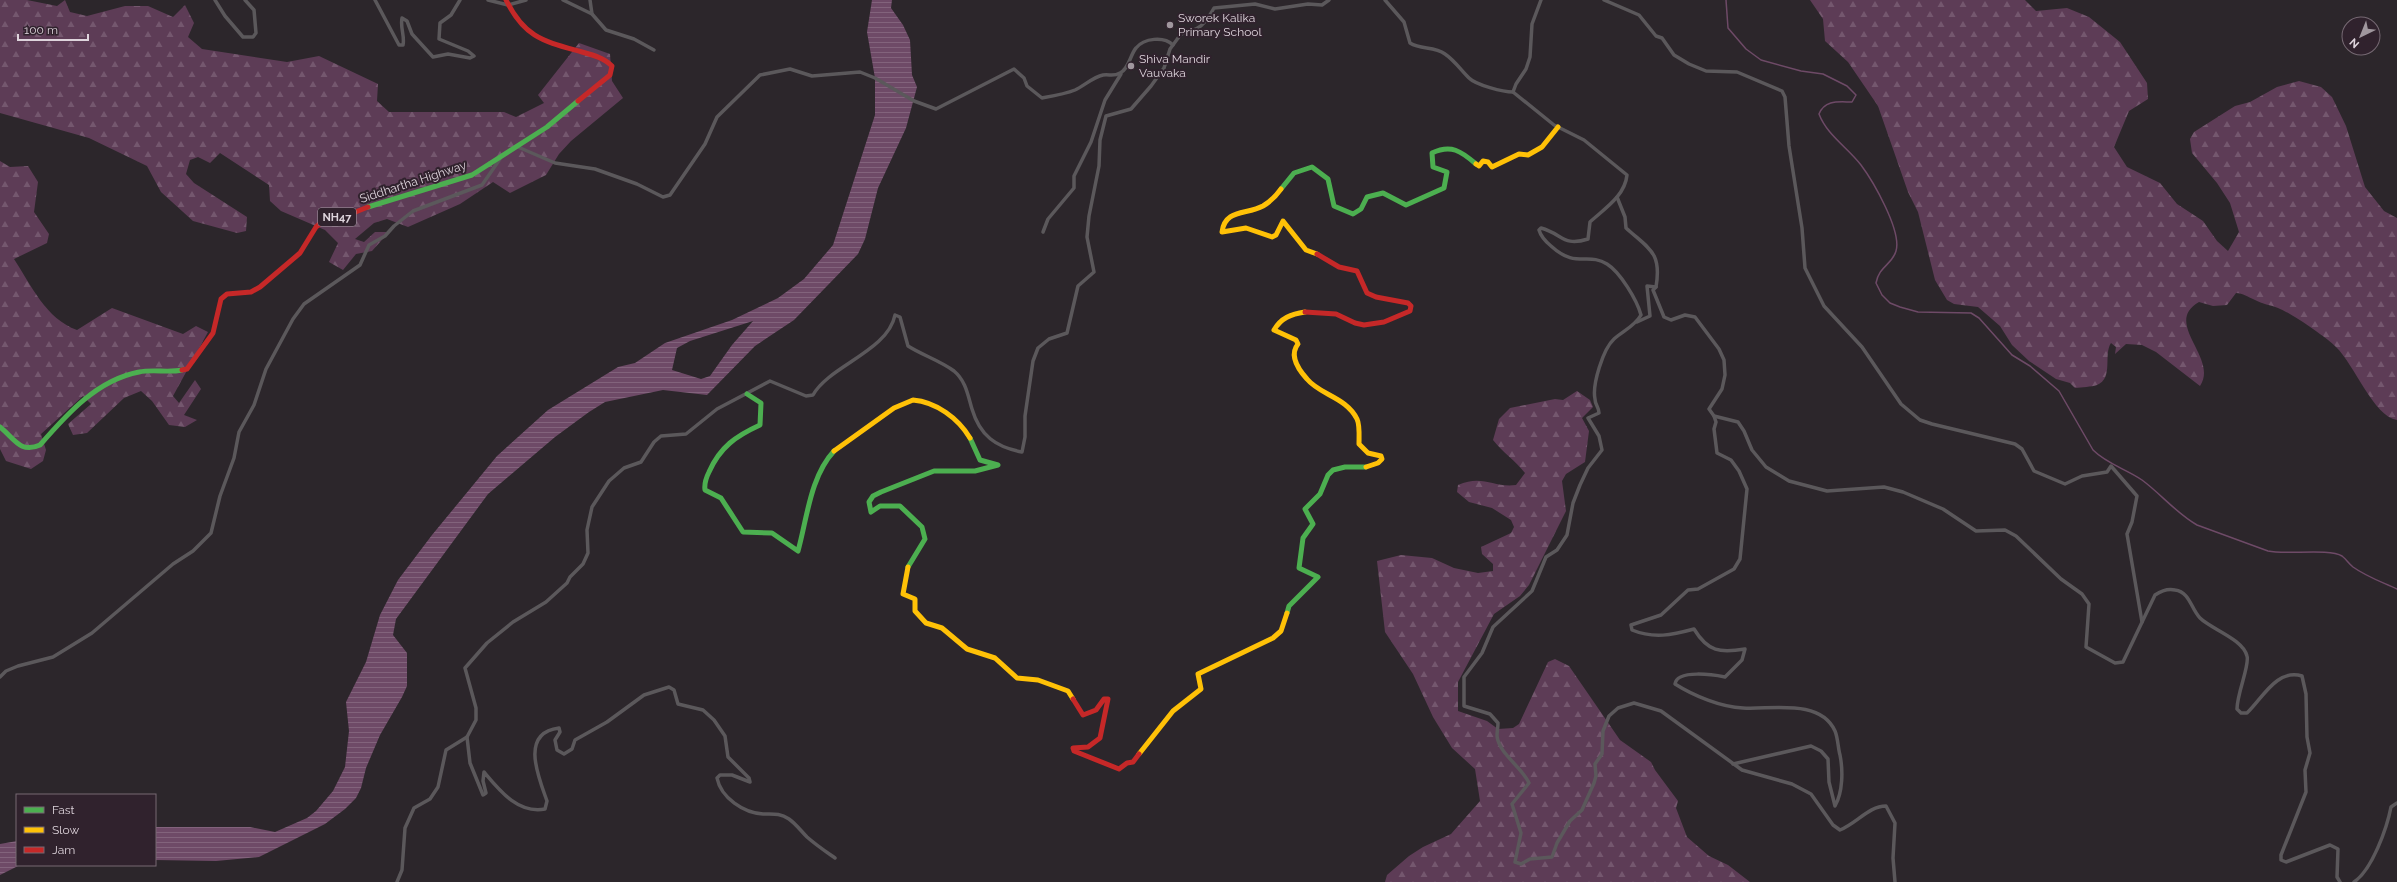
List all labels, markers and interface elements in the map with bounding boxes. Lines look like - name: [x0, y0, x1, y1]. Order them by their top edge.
- place label: Sworek Kalika Primary School: [1178, 11, 1262, 39]
- scale bar: [18, 16, 88, 42]
- north arrow: [2341, 16, 2381, 56]
- marker: Sworek Kalika Primary School: [1165, 20, 1175, 30]
- text: 100 m: [24, 23, 58, 37]
- text: N: [2347, 35, 2362, 51]
- place label: Shiva Mandir Vauvaka: [1139, 52, 1211, 80]
- marker: Shiva Mandir Vauvaka: [1126, 61, 1136, 71]
- street label: Siddhartha Highway: [358, 158, 469, 206]
- road number: NH47: [318, 208, 356, 226]
- legend: [16, 794, 156, 866]
- text: Fast: [52, 803, 75, 817]
- text: Slow: [52, 823, 79, 837]
- text: Jam: [52, 843, 75, 857]

